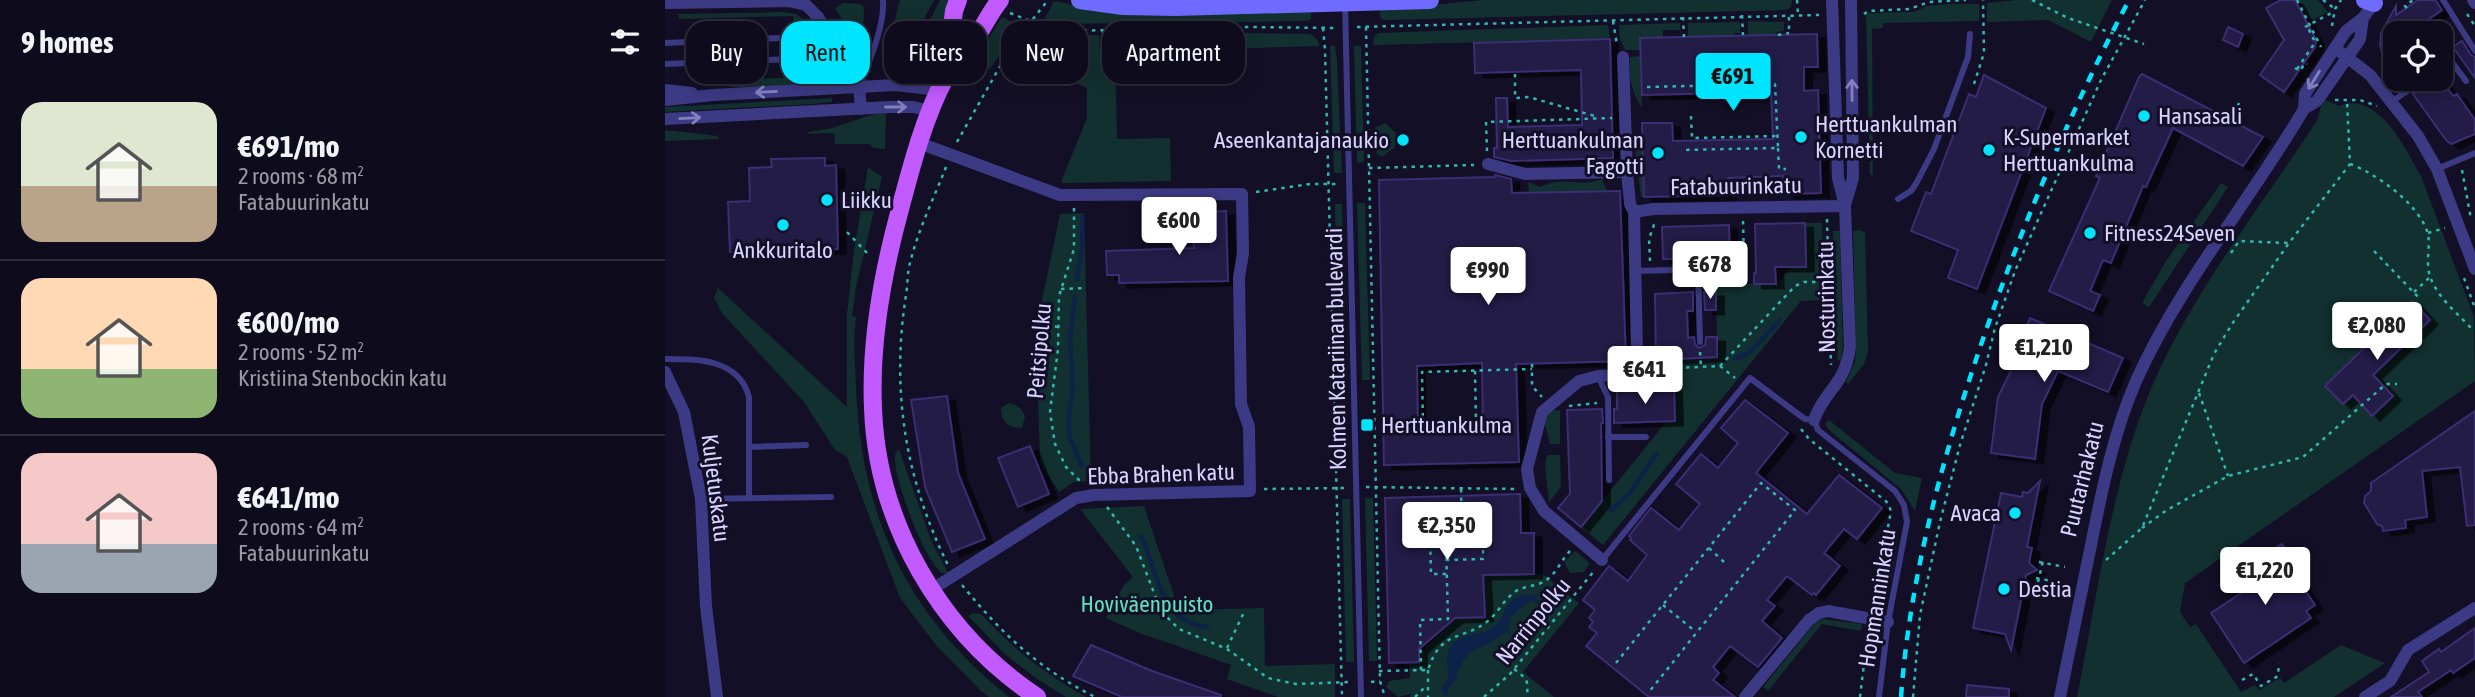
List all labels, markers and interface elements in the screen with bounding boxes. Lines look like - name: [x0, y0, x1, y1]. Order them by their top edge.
- chip: Buy: [686, 21, 767, 84]
- chip: Rent: [781, 21, 870, 84]
- chip: Filters: [884, 21, 987, 84]
- chip: New: [1001, 21, 1088, 84]
- chip: Apartment: [1102, 21, 1245, 84]
- map controls: [2383, 21, 2453, 91]
- button: locate: [2383, 21, 2453, 91]
- icon: filters: [606, 23, 644, 61]
- text: 9 homes: [21, 25, 114, 59]
- pin: €691: [1692, 54, 1774, 113]
- text: €691: [1712, 63, 1754, 89]
- one-way arrow: [2306, 70, 2320, 90]
- one-way arrow: [1845, 78, 1859, 101]
- one-way arrow: [755, 86, 778, 99]
- one-way arrow: [884, 100, 907, 114]
- place label: Hansasali: [2158, 103, 2242, 129]
- marker: Hansasali: [2136, 108, 2152, 124]
- one-way arrow: [678, 111, 701, 124]
- place label: Herttuankulman Kornetti: [1815, 111, 1957, 163]
- place label: K-Supermarket Herttuankulma: [2003, 124, 2134, 176]
- place label: Aseenkantajanaukio: [1214, 127, 1389, 153]
- place label: Herttuankulman Fagotti: [1502, 127, 1644, 179]
- text: €691/mo: [238, 129, 340, 163]
- marker: Herttuankulman Kornetti: [1793, 129, 1809, 145]
- icon: home: [77, 130, 161, 214]
- marker: Aseenkantajanaukio: [1395, 132, 1411, 148]
- marker: K-Supermarket Herttuankulma: [1981, 142, 1997, 158]
- marker: Herttuankulman Fagotti: [1650, 145, 1666, 161]
- text: 2 rooms · 68 m²: [238, 163, 364, 189]
- street label: Fatabuurinkatu: [1670, 172, 1802, 200]
- place label: Liikku: [841, 187, 892, 213]
- text: Fatabuurinkatu: [238, 189, 370, 215]
- marker: Liikku: [819, 192, 835, 208]
- pin: €600: [1138, 198, 1220, 257]
- text: €600: [1158, 207, 1200, 233]
- marker: Ankkuritalo: [775, 217, 791, 233]
- place label: Fitness24Seven: [2104, 220, 2235, 246]
- marker: Fitness24Seven: [2082, 225, 2098, 241]
- street label: Kolmen Katariinan bulevardi: [1321, 228, 1351, 470]
- place label: Ankkuritalo: [733, 237, 833, 263]
- street label: Nosturinkatu: [1812, 241, 1840, 353]
- pin: €678: [1669, 242, 1751, 301]
- pin: €990: [1447, 247, 1529, 307]
- text: €678: [1689, 251, 1731, 277]
- text: €990: [1467, 257, 1509, 283]
- street label: Peitsipolku: [1022, 302, 1056, 400]
- pin: €2,080: [2320, 302, 2434, 362]
- text: €600/mo: [238, 305, 340, 339]
- icon: home: [77, 306, 161, 390]
- text: €2,080: [2348, 312, 2406, 338]
- pin: €1,210: [1987, 324, 2101, 384]
- text: €1,210: [2015, 334, 2073, 360]
- text: 2 rooms · 52 m²: [238, 339, 364, 365]
- pin: €641: [1604, 346, 1686, 406]
- text: €641: [1624, 356, 1666, 382]
- text: Kristiina Stenbockin katu: [238, 365, 447, 391]
- place label: Herttuankulma: [1381, 412, 1512, 438]
- marker: Herttuankulma: [1359, 417, 1375, 433]
- street label: Puutarhakatu: [2055, 419, 2109, 539]
- street label: Kuljetuskatu: [696, 433, 736, 543]
- street label: Ebba Brahen katu: [1087, 458, 1235, 490]
- text: €641/mo: [238, 480, 340, 514]
- icon: home: [77, 481, 161, 565]
- place label: Avaca: [1951, 500, 2001, 526]
- pin: €2,350: [1390, 503, 1504, 562]
- marker: Avaca: [2007, 505, 2023, 521]
- text: €2,350: [1418, 512, 1476, 538]
- text: 2 rooms · 64 m²: [238, 514, 364, 540]
- street label: Hopmanninkatu: [1853, 527, 1901, 669]
- text: Fatabuurinkatu: [238, 540, 370, 566]
- pin: €1,220: [2208, 548, 2322, 607]
- text: €1,220: [2236, 557, 2294, 583]
- street label: Narrinpolku: [1490, 573, 1576, 669]
- place label: Destia: [2018, 576, 2072, 602]
- marker: Destia: [1996, 581, 2012, 597]
- park label: Hoviväenpuisto: [1081, 591, 1213, 617]

